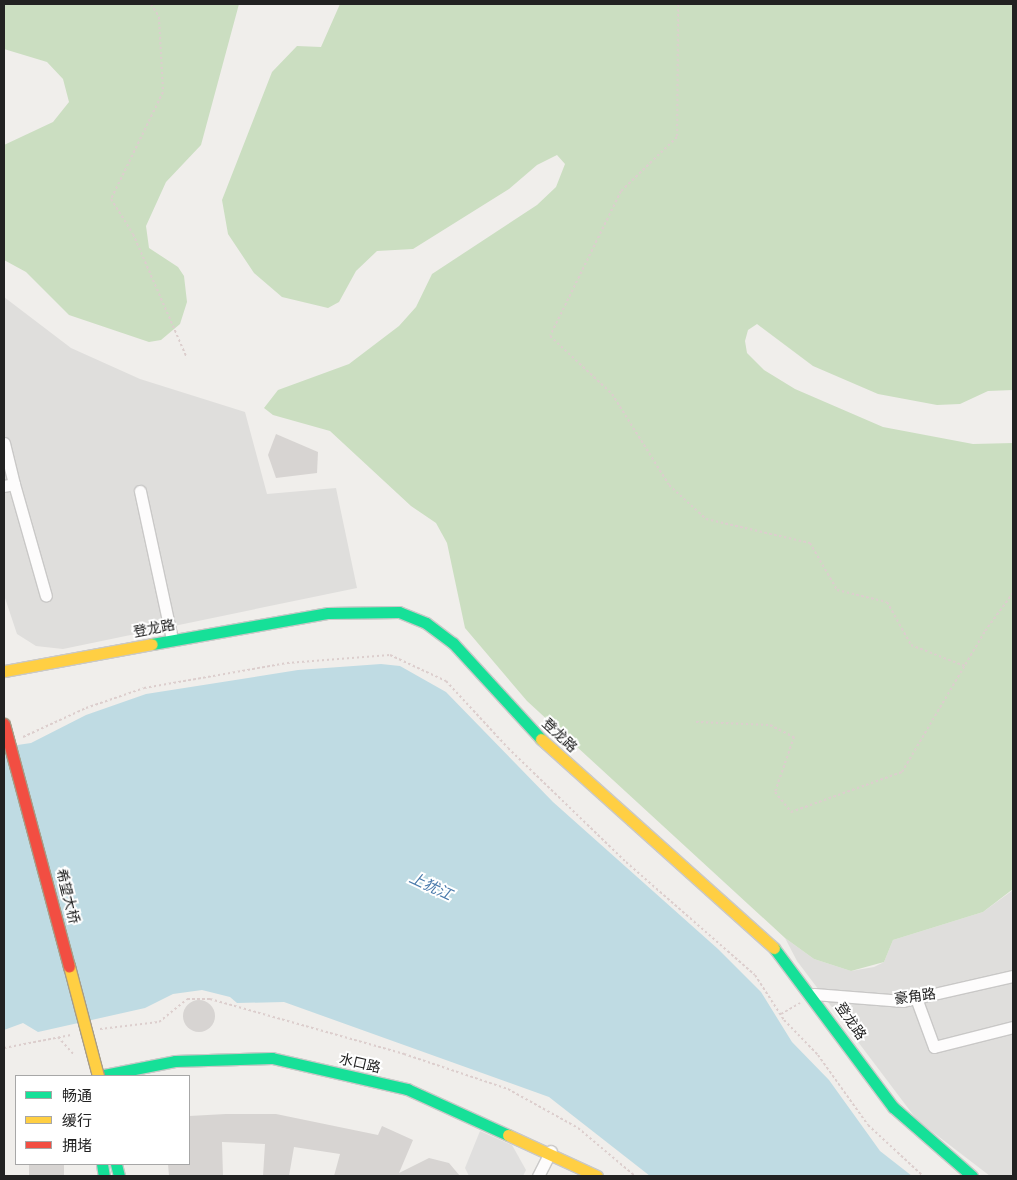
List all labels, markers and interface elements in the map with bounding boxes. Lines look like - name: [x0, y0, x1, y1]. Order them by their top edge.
- street label: 登龙路: [132, 616, 176, 640]
- street label: 登龙路: [539, 715, 581, 755]
- street label: 希望大桥: [53, 867, 83, 925]
- water label: 上犹江: [407, 868, 455, 904]
- street label: 豪角路: [893, 985, 937, 1007]
- street label: 登龙路: [832, 999, 870, 1043]
- street label: 水口路: [338, 1050, 382, 1076]
- legend: [15, 1075, 190, 1165]
- text: 畅通: [62, 1086, 92, 1104]
- text: 缓行: [62, 1111, 92, 1129]
- text: 拥堵: [62, 1136, 92, 1154]

